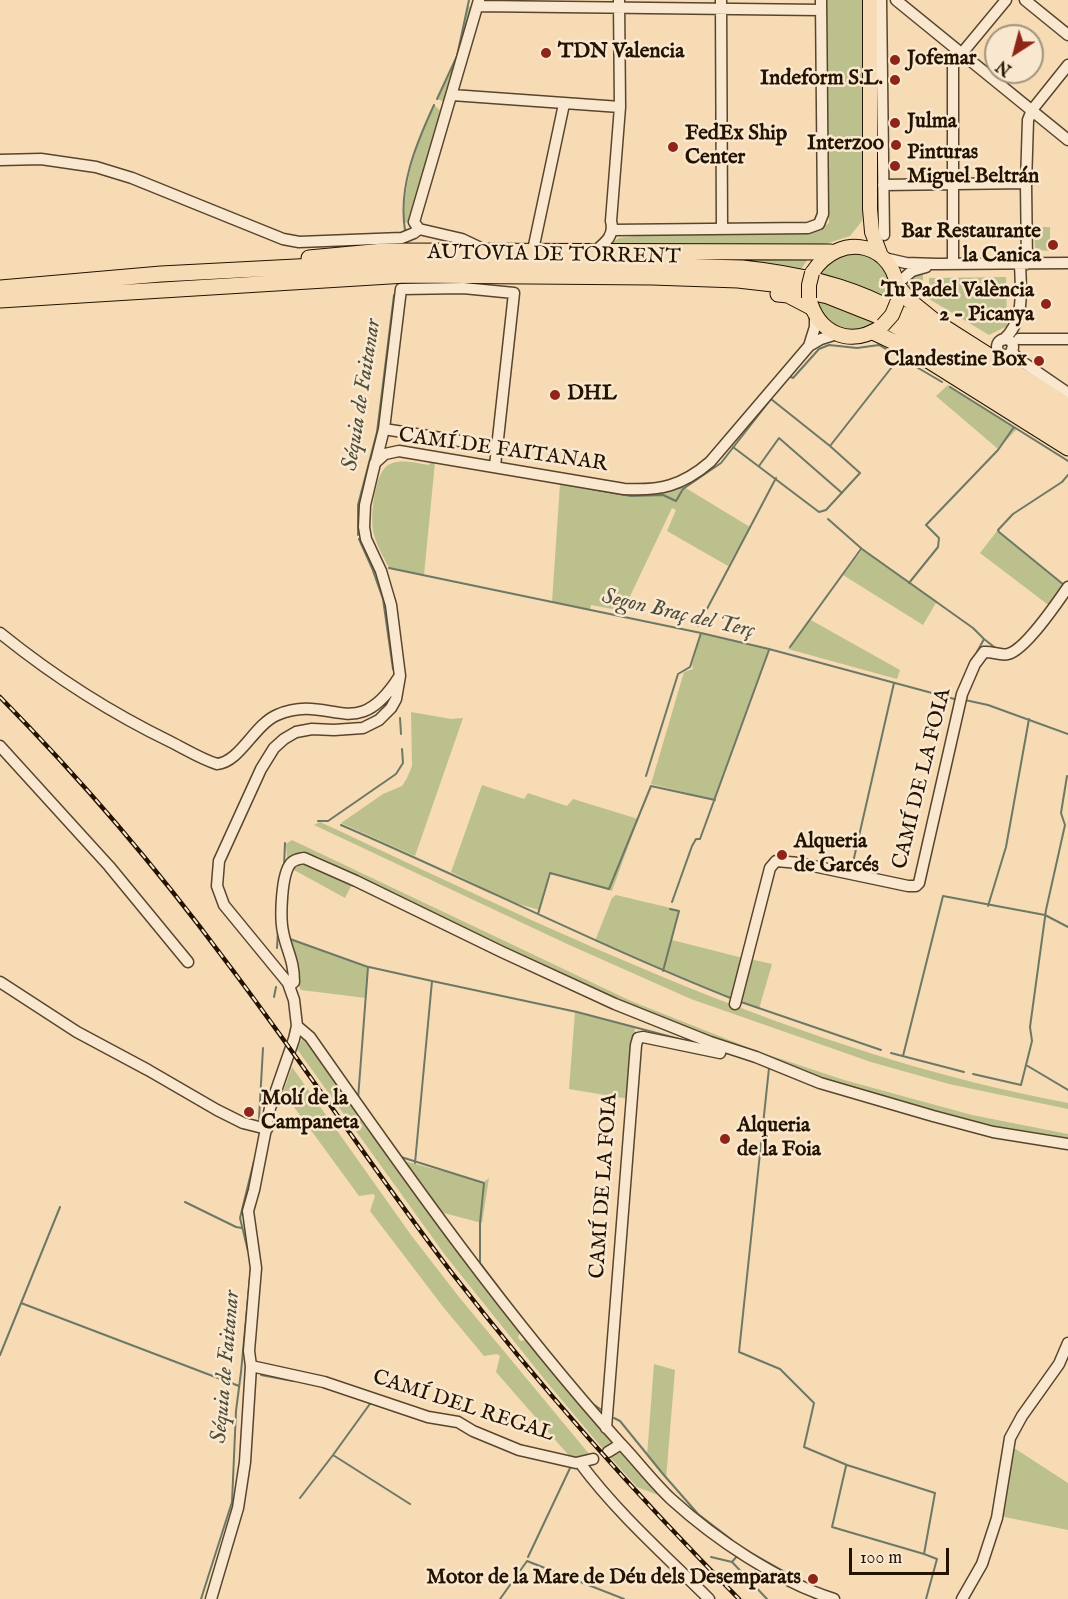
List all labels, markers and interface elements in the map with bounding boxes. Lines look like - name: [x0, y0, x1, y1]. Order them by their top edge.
- north arrow: [984, 24, 1044, 84]
- place label: TDN Valencia: [558, 40, 684, 66]
- marker: TDN Valencia: [539, 46, 553, 60]
- place label: Jofemar: [907, 47, 976, 73]
- marker: Jofemar: [888, 53, 902, 67]
- text: N: [993, 55, 1016, 79]
- place label: Indeform S.L.: [760, 67, 883, 93]
- marker: Indeform S.L.: [888, 73, 902, 87]
- place label: Julma: [907, 110, 957, 136]
- marker: Julma: [888, 116, 902, 130]
- place label: FedEx Ship Center: [685, 122, 787, 172]
- place label: Interzoo: [807, 132, 884, 158]
- marker: Interzoo: [889, 138, 903, 152]
- marker: FedEx Ship Center: [666, 140, 680, 154]
- place label: Pinturas Miguel Beltrán: [907, 141, 1039, 191]
- marker: Pinturas Miguel Beltrán: [888, 159, 902, 173]
- place label: Bar Restaurante la Canica: [901, 220, 1041, 270]
- marker: Bar Restaurante la Canica: [1046, 238, 1060, 252]
- street label: AUTOVIA DE TORRENT: [427, 241, 681, 271]
- place label: Tu Padel València 2 - Picanya: [881, 279, 1034, 329]
- marker: Tu Padel València 2 - Picanya: [1039, 297, 1053, 311]
- water label: Séquia de Faitanar: [338, 317, 388, 473]
- place label: Clandestine Box: [884, 348, 1027, 374]
- marker: Clandestine Box: [1032, 354, 1046, 368]
- place label: DHL: [567, 382, 617, 408]
- marker: DHL: [548, 388, 562, 402]
- street label: CAMÍ DE FAITANAR: [397, 424, 609, 478]
- water label: Segon Braç del Terç: [599, 585, 757, 645]
- street label: CAMÍ DE LA FOIA: [888, 686, 958, 872]
- place label: Alqueria de Garcés: [794, 830, 879, 880]
- marker: Alqueria de Garcés: [775, 848, 789, 862]
- place label: Molí de la Campaneta: [261, 1087, 359, 1137]
- street label: CAMÍ DE LA FOIA: [586, 1093, 624, 1279]
- marker: Molí de la Campaneta: [242, 1105, 256, 1119]
- place label: Alqueria de la Foia: [737, 1114, 821, 1164]
- marker: Alqueria de la Foia: [718, 1132, 732, 1146]
- water label: Séquia de Faitanar: [207, 1289, 247, 1445]
- street label: CAMÍ DEL REGAL: [369, 1366, 557, 1448]
- scale bar: [852, 1536, 952, 1574]
- text: 100 m: [860, 1547, 902, 1570]
- place label: Motor de la Mare de Déu dels Desemparats: [426, 1566, 801, 1592]
- marker: Motor de la Mare de Déu dels Desemparats: [806, 1572, 820, 1586]

